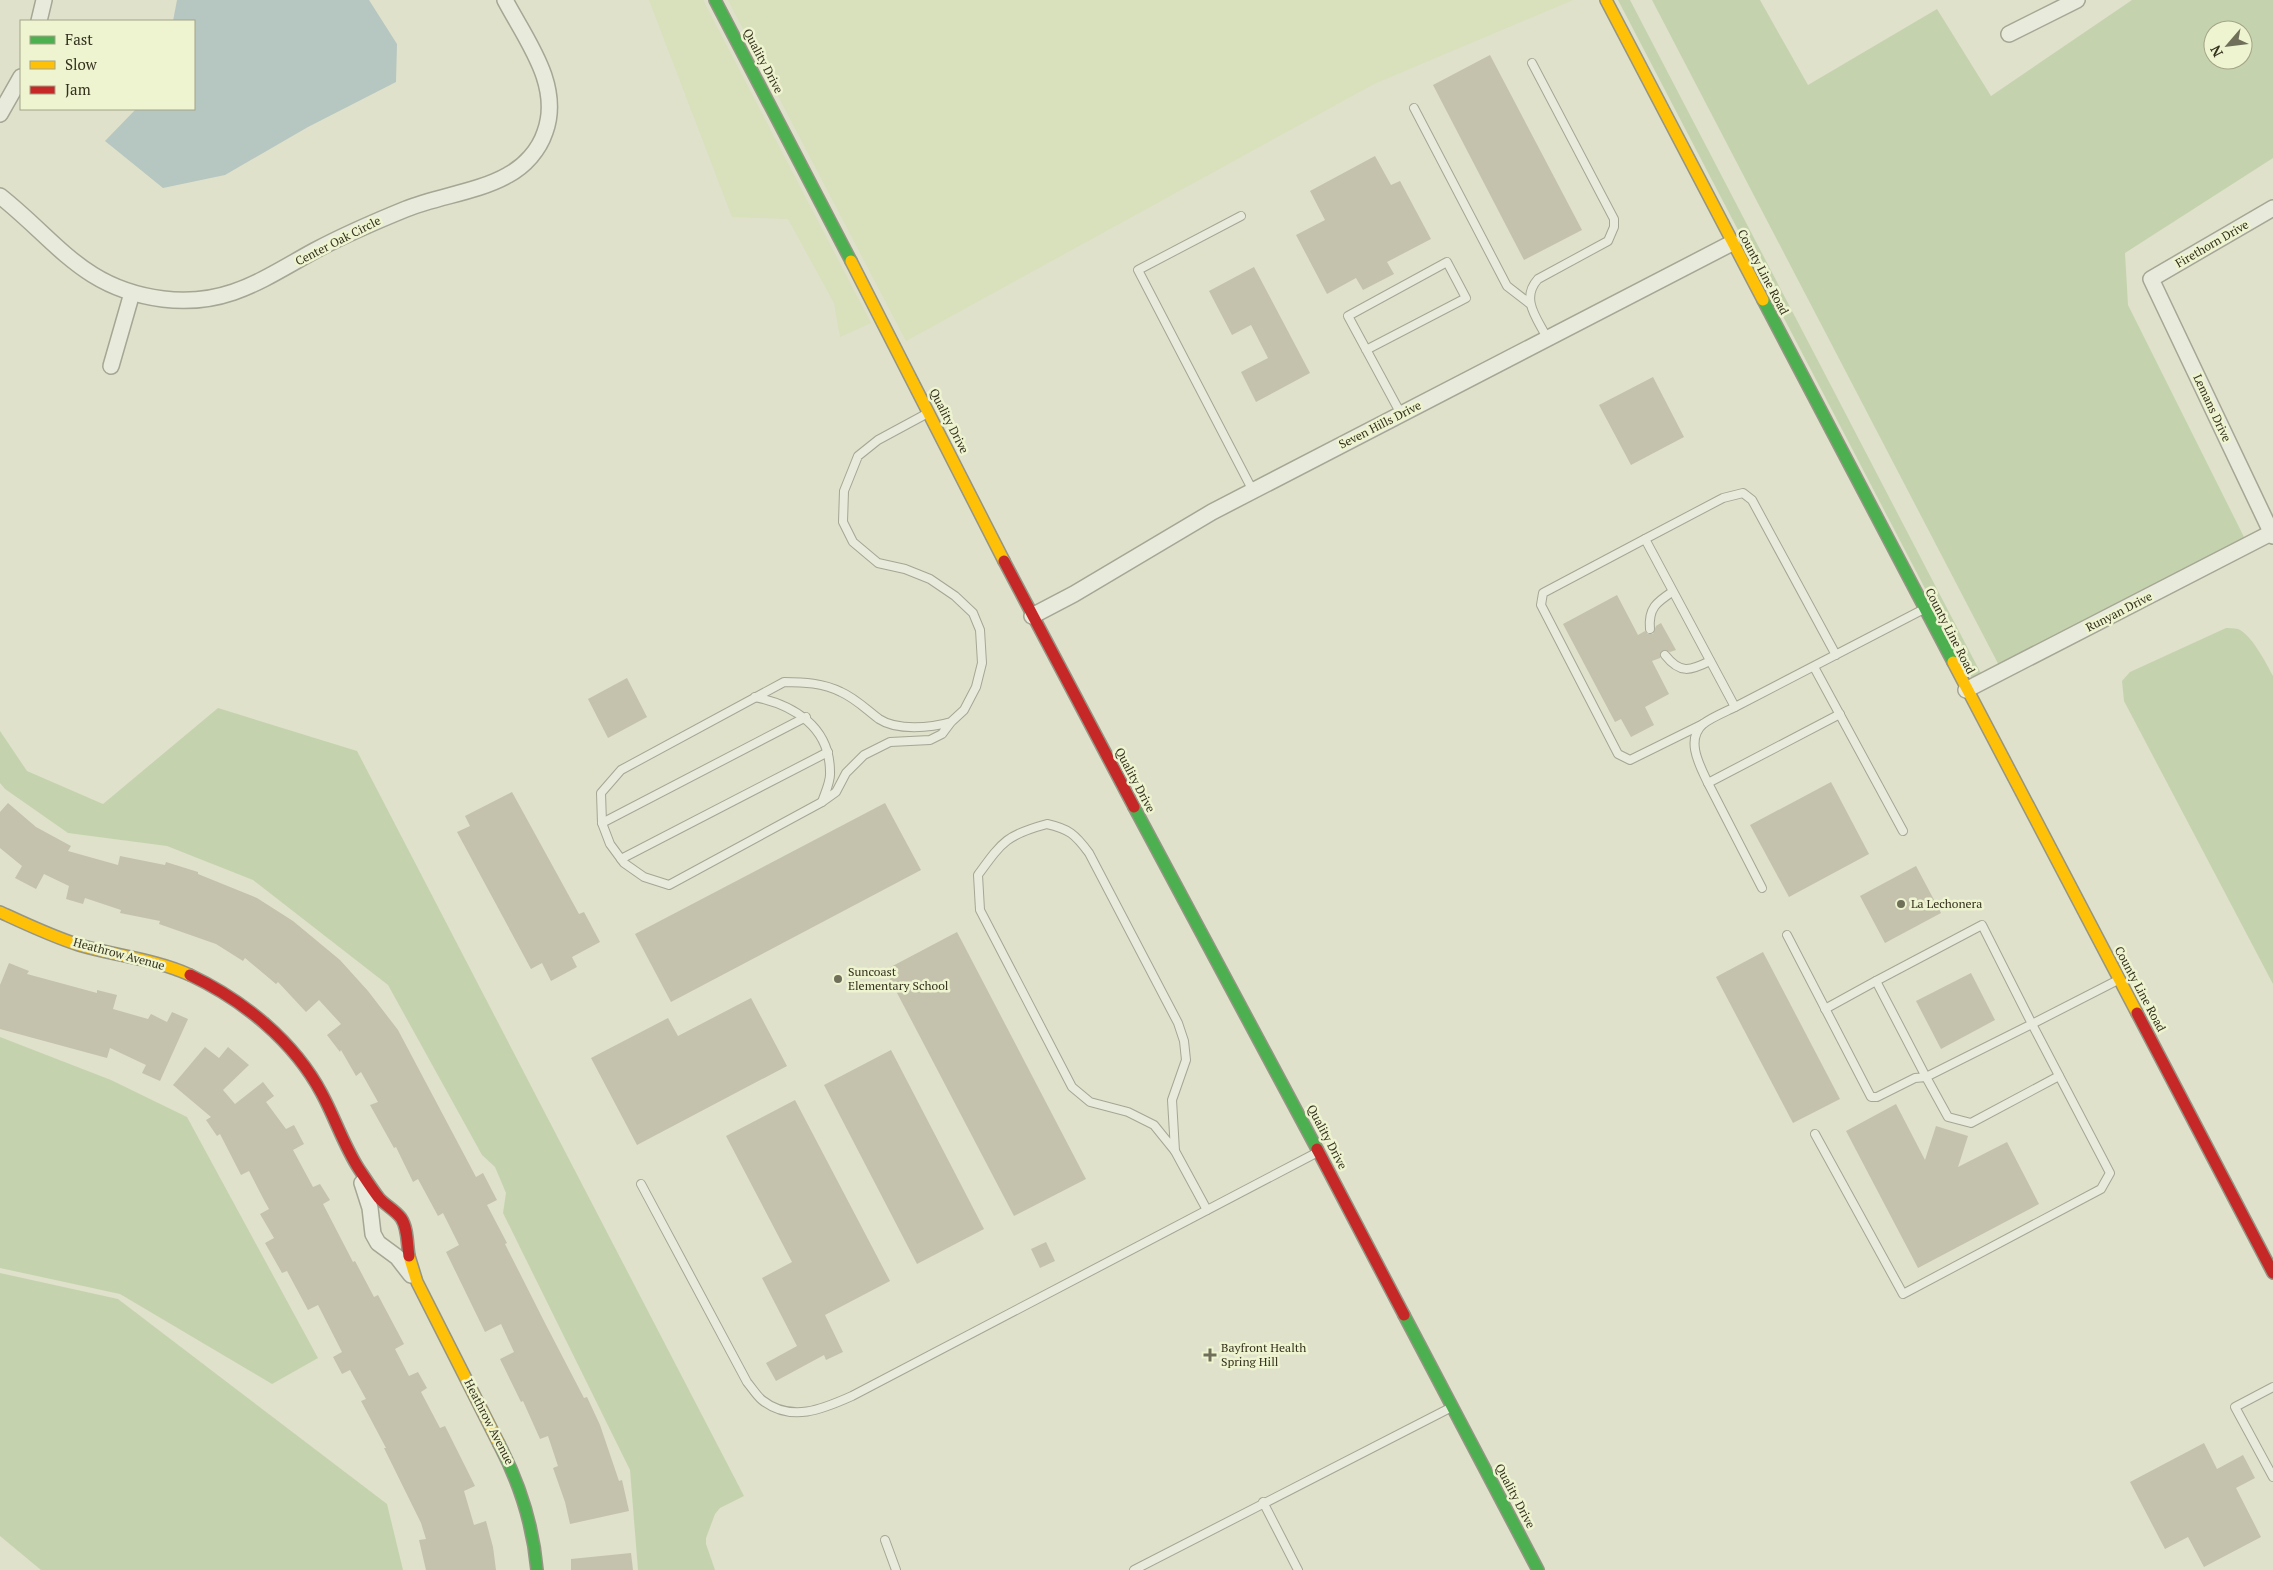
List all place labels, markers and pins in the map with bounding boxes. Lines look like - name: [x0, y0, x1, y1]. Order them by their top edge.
- place label: La Lechonera: [1911, 896, 1982, 911]
- marker: La Lechonera: [1895, 898, 1907, 910]
- place label: Suncoast Elementary School: [848, 964, 949, 993]
- marker: Suncoast Elementary School: [832, 973, 844, 985]
- place label: Bayfront Health Spring Hill: [1221, 1340, 1306, 1369]
- marker: Bayfront Health Spring Hill: [1203, 1348, 1217, 1362]

